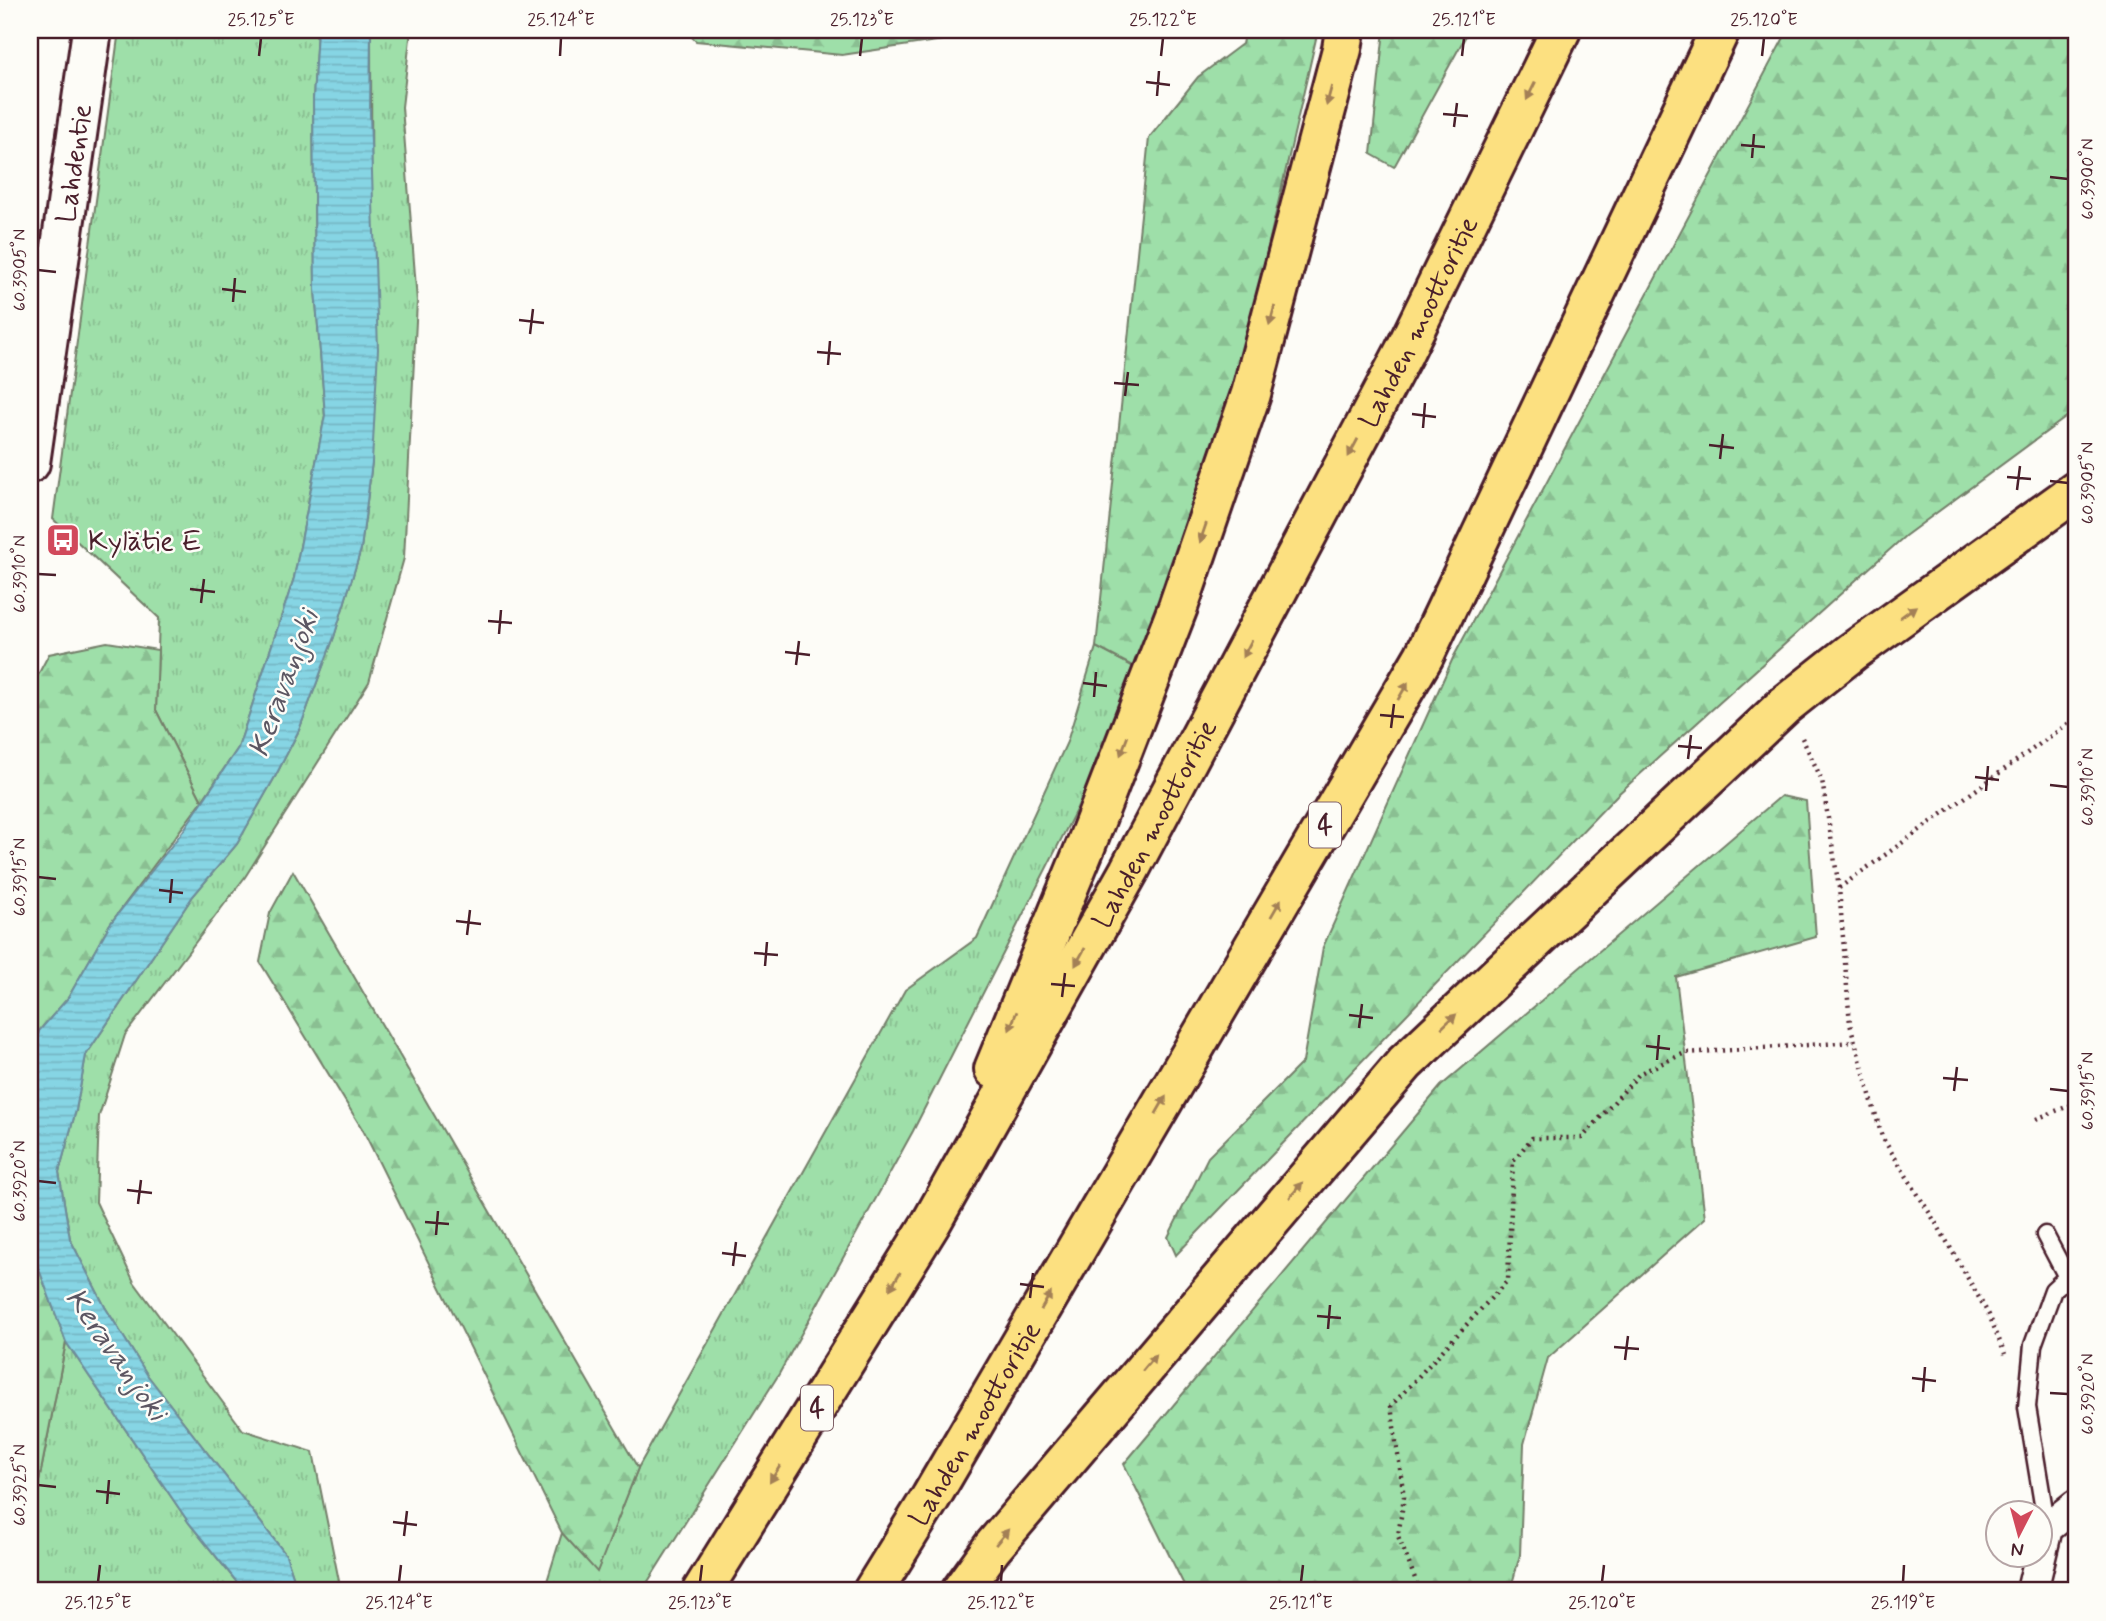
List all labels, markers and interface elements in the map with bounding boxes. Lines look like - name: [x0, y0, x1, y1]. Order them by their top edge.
- text: 25.125°E: [228, 8, 294, 32]
- text: 25.124°E: [527, 8, 595, 32]
- text: 25.123°E: [830, 8, 894, 32]
- text: 25.122°E: [1129, 8, 1197, 32]
- text: 25.121°E: [1432, 8, 1496, 32]
- text: 25.120°E: [1730, 8, 1798, 32]
- one-way arrow: [1526, 81, 1537, 101]
- one-way arrow: [1323, 85, 1334, 107]
- street label: Lahdentie: [49, 102, 102, 225]
- text: 60.3900°N: [2076, 138, 2100, 220]
- street label: Lahden moottoritie: [1351, 211, 1488, 435]
- text: 60.3905°N: [8, 229, 32, 311]
- one-way arrow: [1266, 306, 1276, 327]
- one-way arrow: [1347, 438, 1359, 458]
- text: 60.3905°N: [2076, 442, 2100, 524]
- bus stop icon: Kylätie E: [44, 521, 82, 559]
- one-way arrow: [1197, 523, 1208, 544]
- place label: Kylätie E: [88, 524, 201, 561]
- text: 60.3910°N: [8, 535, 32, 613]
- water label: Keravanjoki: [240, 603, 330, 763]
- one-way arrow: [1899, 606, 1917, 620]
- one-way arrow: [1241, 639, 1252, 659]
- one-way arrow: [1397, 682, 1409, 701]
- street label: Lahden moottoritie: [1085, 714, 1227, 936]
- one-way arrow: [1118, 736, 1129, 757]
- text: 60.3910°N: [2076, 748, 2100, 826]
- road number: 4: [1309, 803, 1341, 848]
- text: 60.3915°N: [8, 838, 32, 916]
- one-way arrow: [1270, 899, 1282, 918]
- one-way arrow: [1074, 947, 1086, 967]
- one-way arrow: [1008, 1011, 1019, 1032]
- one-way arrow: [1440, 1014, 1457, 1030]
- text: 60.3915°N: [2076, 1052, 2100, 1130]
- one-way arrow: [1155, 1095, 1167, 1114]
- text: 60.3920°N: [8, 1140, 32, 1222]
- one-way arrow: [1289, 1181, 1304, 1199]
- one-way arrow: [889, 1271, 901, 1290]
- water label: Keravanjoki: [56, 1281, 177, 1431]
- one-way arrow: [1040, 1291, 1052, 1311]
- street label: Lahden moottoritie: [901, 1315, 1051, 1534]
- text: 60.3920°N: [2076, 1353, 2100, 1435]
- one-way arrow: [1141, 1355, 1156, 1372]
- road number: 4: [801, 1386, 833, 1430]
- text: 60.3925°N: [8, 1444, 32, 1526]
- one-way arrow: [769, 1465, 782, 1484]
- north arrow: [1983, 1498, 2054, 1568]
- one-way arrow: [994, 1528, 1009, 1545]
- text: N: [2010, 1536, 2025, 1563]
- text: 25.125°E: [65, 1591, 131, 1615]
- text: 25.124°E: [365, 1591, 433, 1615]
- text: 25.123°E: [668, 1591, 732, 1615]
- text: 25.122°E: [967, 1591, 1035, 1615]
- text: 25.121°E: [1269, 1591, 1333, 1615]
- text: 25.120°E: [1568, 1591, 1636, 1615]
- text: 25.119°E: [1871, 1591, 1935, 1615]

